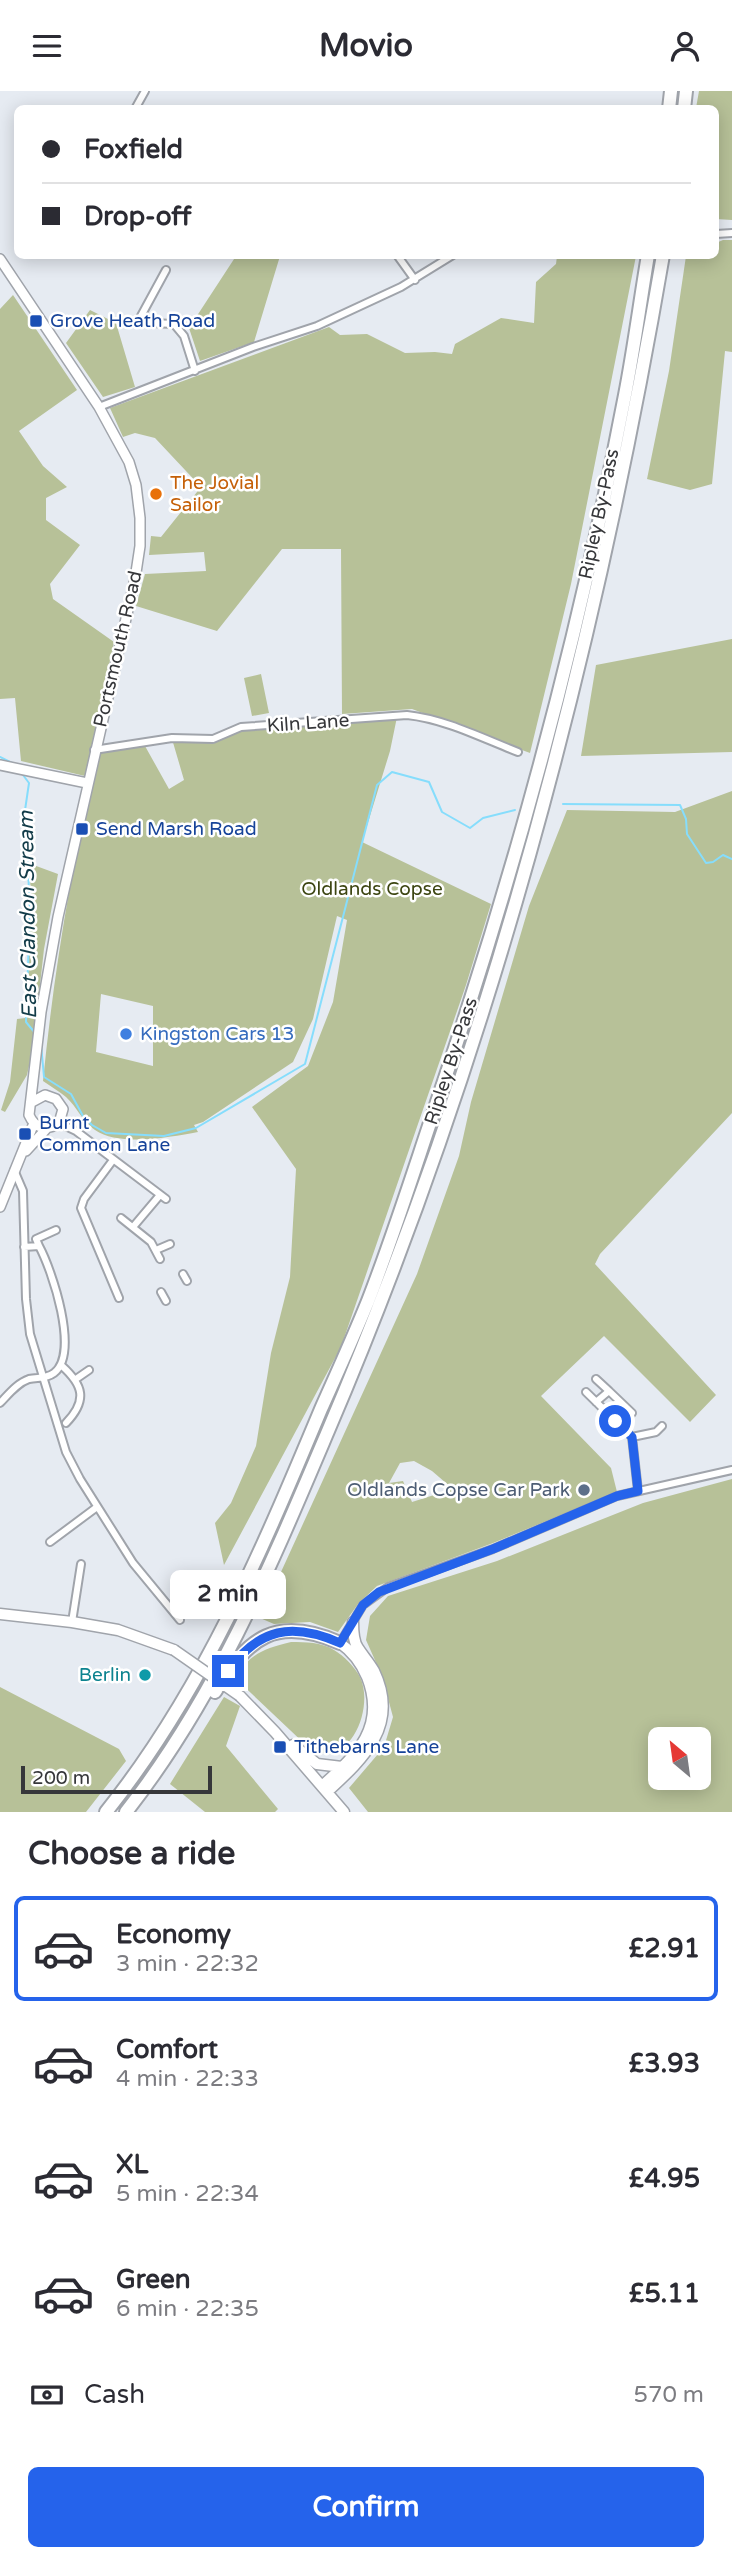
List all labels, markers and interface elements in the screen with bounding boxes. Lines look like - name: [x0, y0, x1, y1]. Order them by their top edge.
- icon: menu: [28, 27, 66, 65]
- text: Movio: [319, 27, 413, 65]
- icon: person: [666, 27, 704, 65]
- text: Foxfield: [84, 134, 183, 165]
- text: Drop-off: [84, 201, 191, 232]
- place label: Grove Heath Road: [50, 310, 215, 332]
- marker: Grove Heath Road: [28, 313, 44, 329]
- street label: Ripley By-Pass: [574, 447, 624, 581]
- place label: The Jovial Sailor: [170, 472, 259, 516]
- marker: The Jovial Sailor: [148, 486, 164, 502]
- street label: Portsmouth Road: [89, 569, 147, 729]
- street label: Kiln Lane: [266, 709, 350, 737]
- water label: East Clandon Stream: [14, 810, 42, 1019]
- place label: Send Marsh Road: [96, 818, 257, 840]
- marker: Send Marsh Road: [74, 821, 90, 837]
- park label: Oldlands Copse: [301, 878, 443, 900]
- street label: Ripley By-Pass: [420, 994, 482, 1128]
- place label: Kingston Cars 13: [140, 1023, 294, 1045]
- marker: Kingston Cars 13: [118, 1026, 134, 1042]
- place label: Burnt Common Lane: [39, 1112, 170, 1156]
- marker: Burnt Common Lane: [17, 1126, 33, 1142]
- route start: [599, 1405, 631, 1437]
- place label: Oldlands Copse Car Park: [347, 1479, 570, 1501]
- marker: Oldlands Copse Car Park: [576, 1482, 592, 1498]
- callout: 2 min: [170, 1569, 286, 1619]
- text: 2 min: [197, 1580, 259, 1608]
- route end: [212, 1655, 244, 1687]
- place label: Berlin: [79, 1664, 131, 1686]
- marker: Berlin: [137, 1667, 153, 1683]
- north arrow: [648, 1727, 710, 1790]
- map controls: [648, 1727, 711, 1790]
- place label: Tithebarns Lane: [294, 1736, 439, 1758]
- marker: Tithebarns Lane: [272, 1739, 288, 1755]
- scale bar: [21, 1763, 212, 1795]
- text: 200 m: [32, 1767, 90, 1789]
- text: Choose a ride: [28, 1835, 235, 1873]
- icon: car: [32, 1917, 95, 1980]
- text: Economy: [116, 1919, 231, 1950]
- text: £2.91: [629, 1933, 700, 1964]
- text: 3 min · 22:32: [116, 1950, 259, 1978]
- icon: car: [32, 2032, 95, 2095]
- text: Comfort: [116, 2034, 218, 2065]
- text: £3.93: [629, 2048, 700, 2079]
- text: 4 min · 22:33: [116, 2065, 259, 2093]
- icon: car: [32, 2147, 95, 2210]
- text: XL: [116, 2149, 148, 2180]
- text: £4.95: [629, 2163, 700, 2194]
- text: 5 min · 22:34: [116, 2180, 259, 2208]
- icon: car: [32, 2262, 95, 2325]
- text: Green: [116, 2264, 191, 2295]
- text: £5.11: [629, 2278, 700, 2309]
- text: 6 min · 22:35: [116, 2295, 259, 2323]
- icon: cash: [28, 2376, 66, 2414]
- text: Cash: [84, 2379, 145, 2410]
- text: 570 m: [634, 2381, 704, 2409]
- button: Confirm: [28, 2467, 704, 2547]

